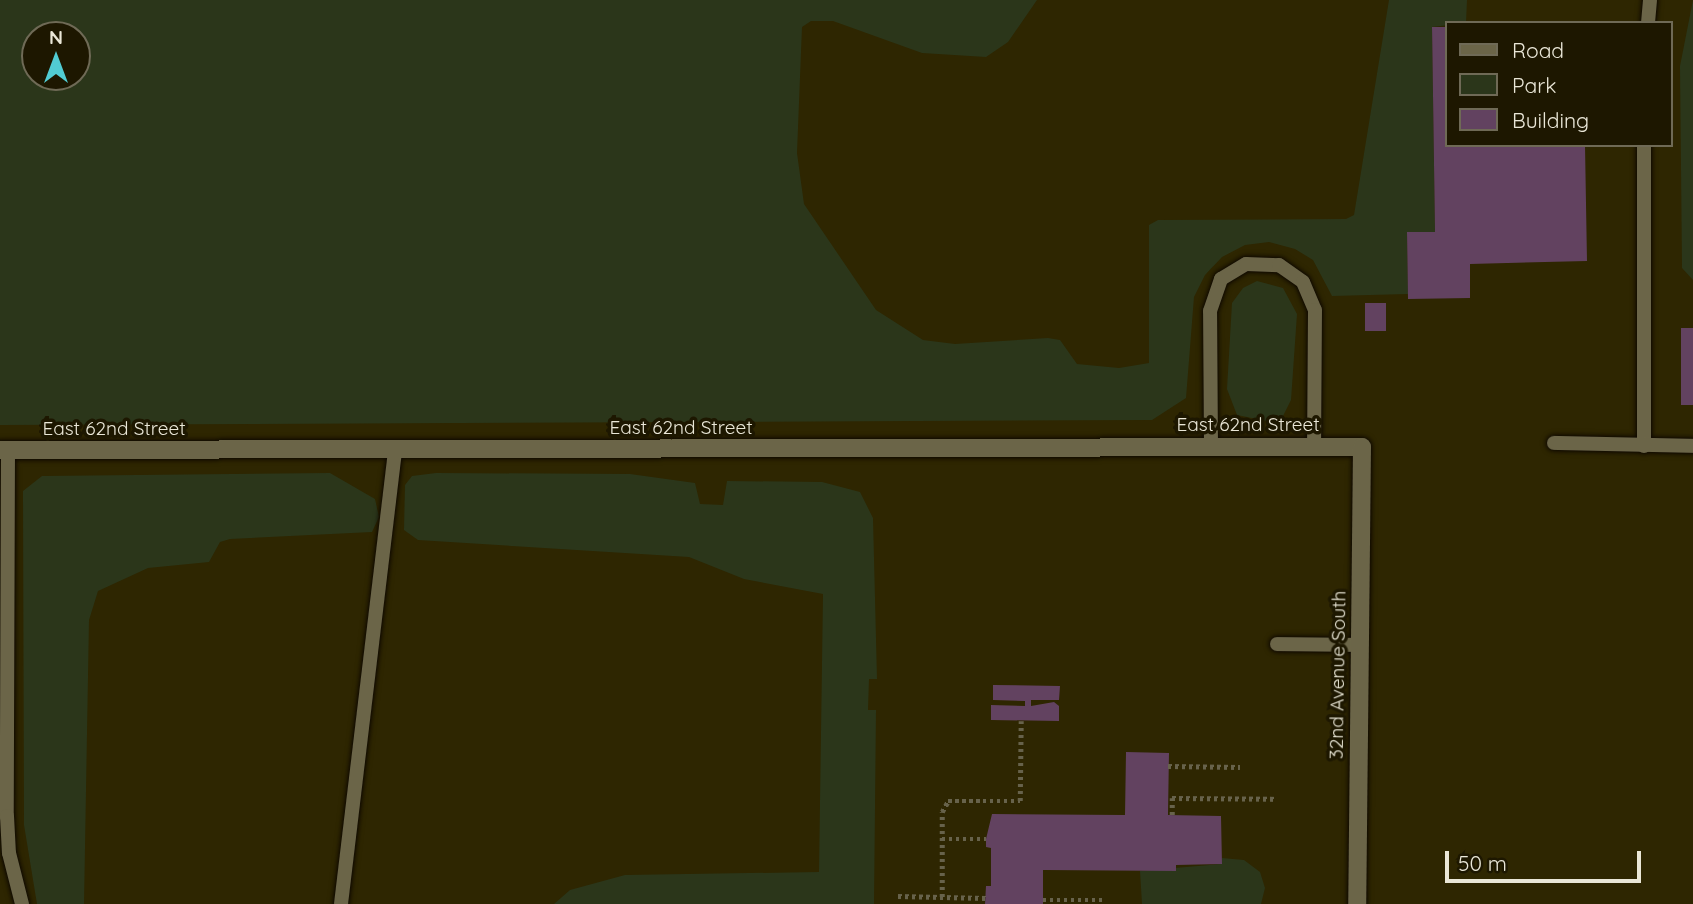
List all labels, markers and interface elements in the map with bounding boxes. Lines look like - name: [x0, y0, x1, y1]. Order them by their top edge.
- north arrow: [21, 21, 91, 91]
- legend: [1444, 21, 1672, 147]
- text: N: [49, 25, 63, 49]
- text: Road: [1512, 37, 1564, 63]
- text: Park: [1512, 72, 1556, 98]
- text: Building: [1512, 107, 1589, 133]
- street label: East 62nd Street: [1176, 414, 1320, 436]
- street label: East 62nd Street: [609, 417, 753, 439]
- street label: East 62nd Street: [42, 418, 186, 440]
- street label: 32nd Avenue South: [1325, 591, 1351, 759]
- scale bar: [1448, 838, 1644, 882]
- text: 50 m: [1458, 850, 1507, 876]

